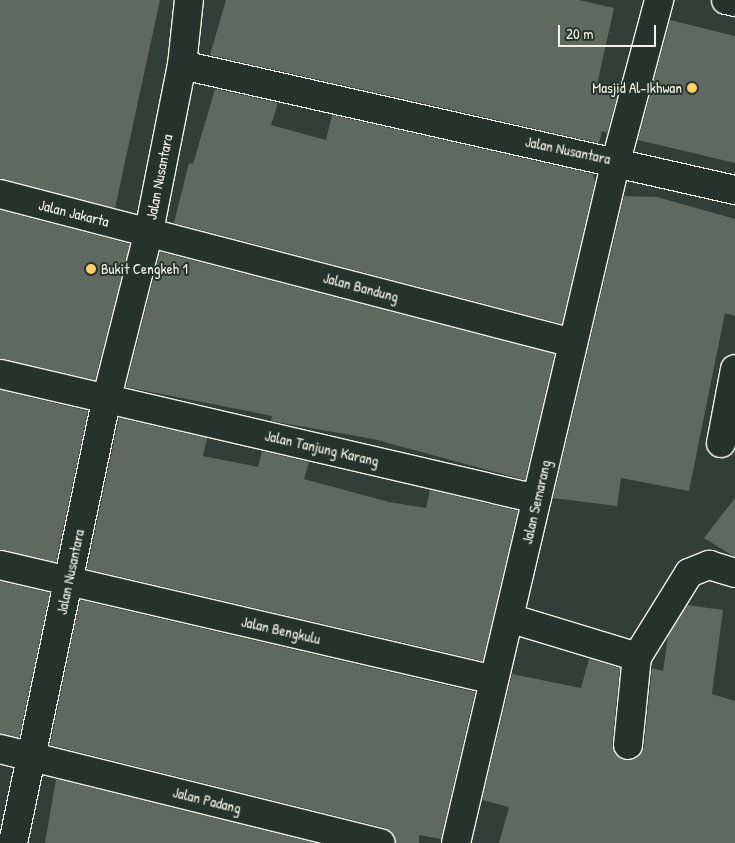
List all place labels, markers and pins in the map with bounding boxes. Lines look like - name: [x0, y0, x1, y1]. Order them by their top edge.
- place label: Masjid Al-Ikhwan: [592, 79, 682, 97]
- marker: Masjid Al-Ikhwan: [686, 82, 698, 94]
- place label: Bukit Cengkeh 1: [101, 260, 188, 278]
- marker: Bukit Cengkeh 1: [85, 263, 97, 275]

